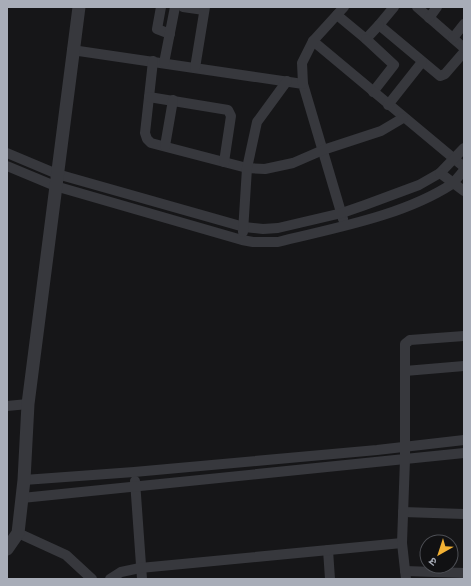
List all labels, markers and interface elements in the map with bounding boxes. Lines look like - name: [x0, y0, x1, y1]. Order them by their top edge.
- north arrow: [419, 534, 459, 574]
- text: उ: [425, 553, 440, 569]

